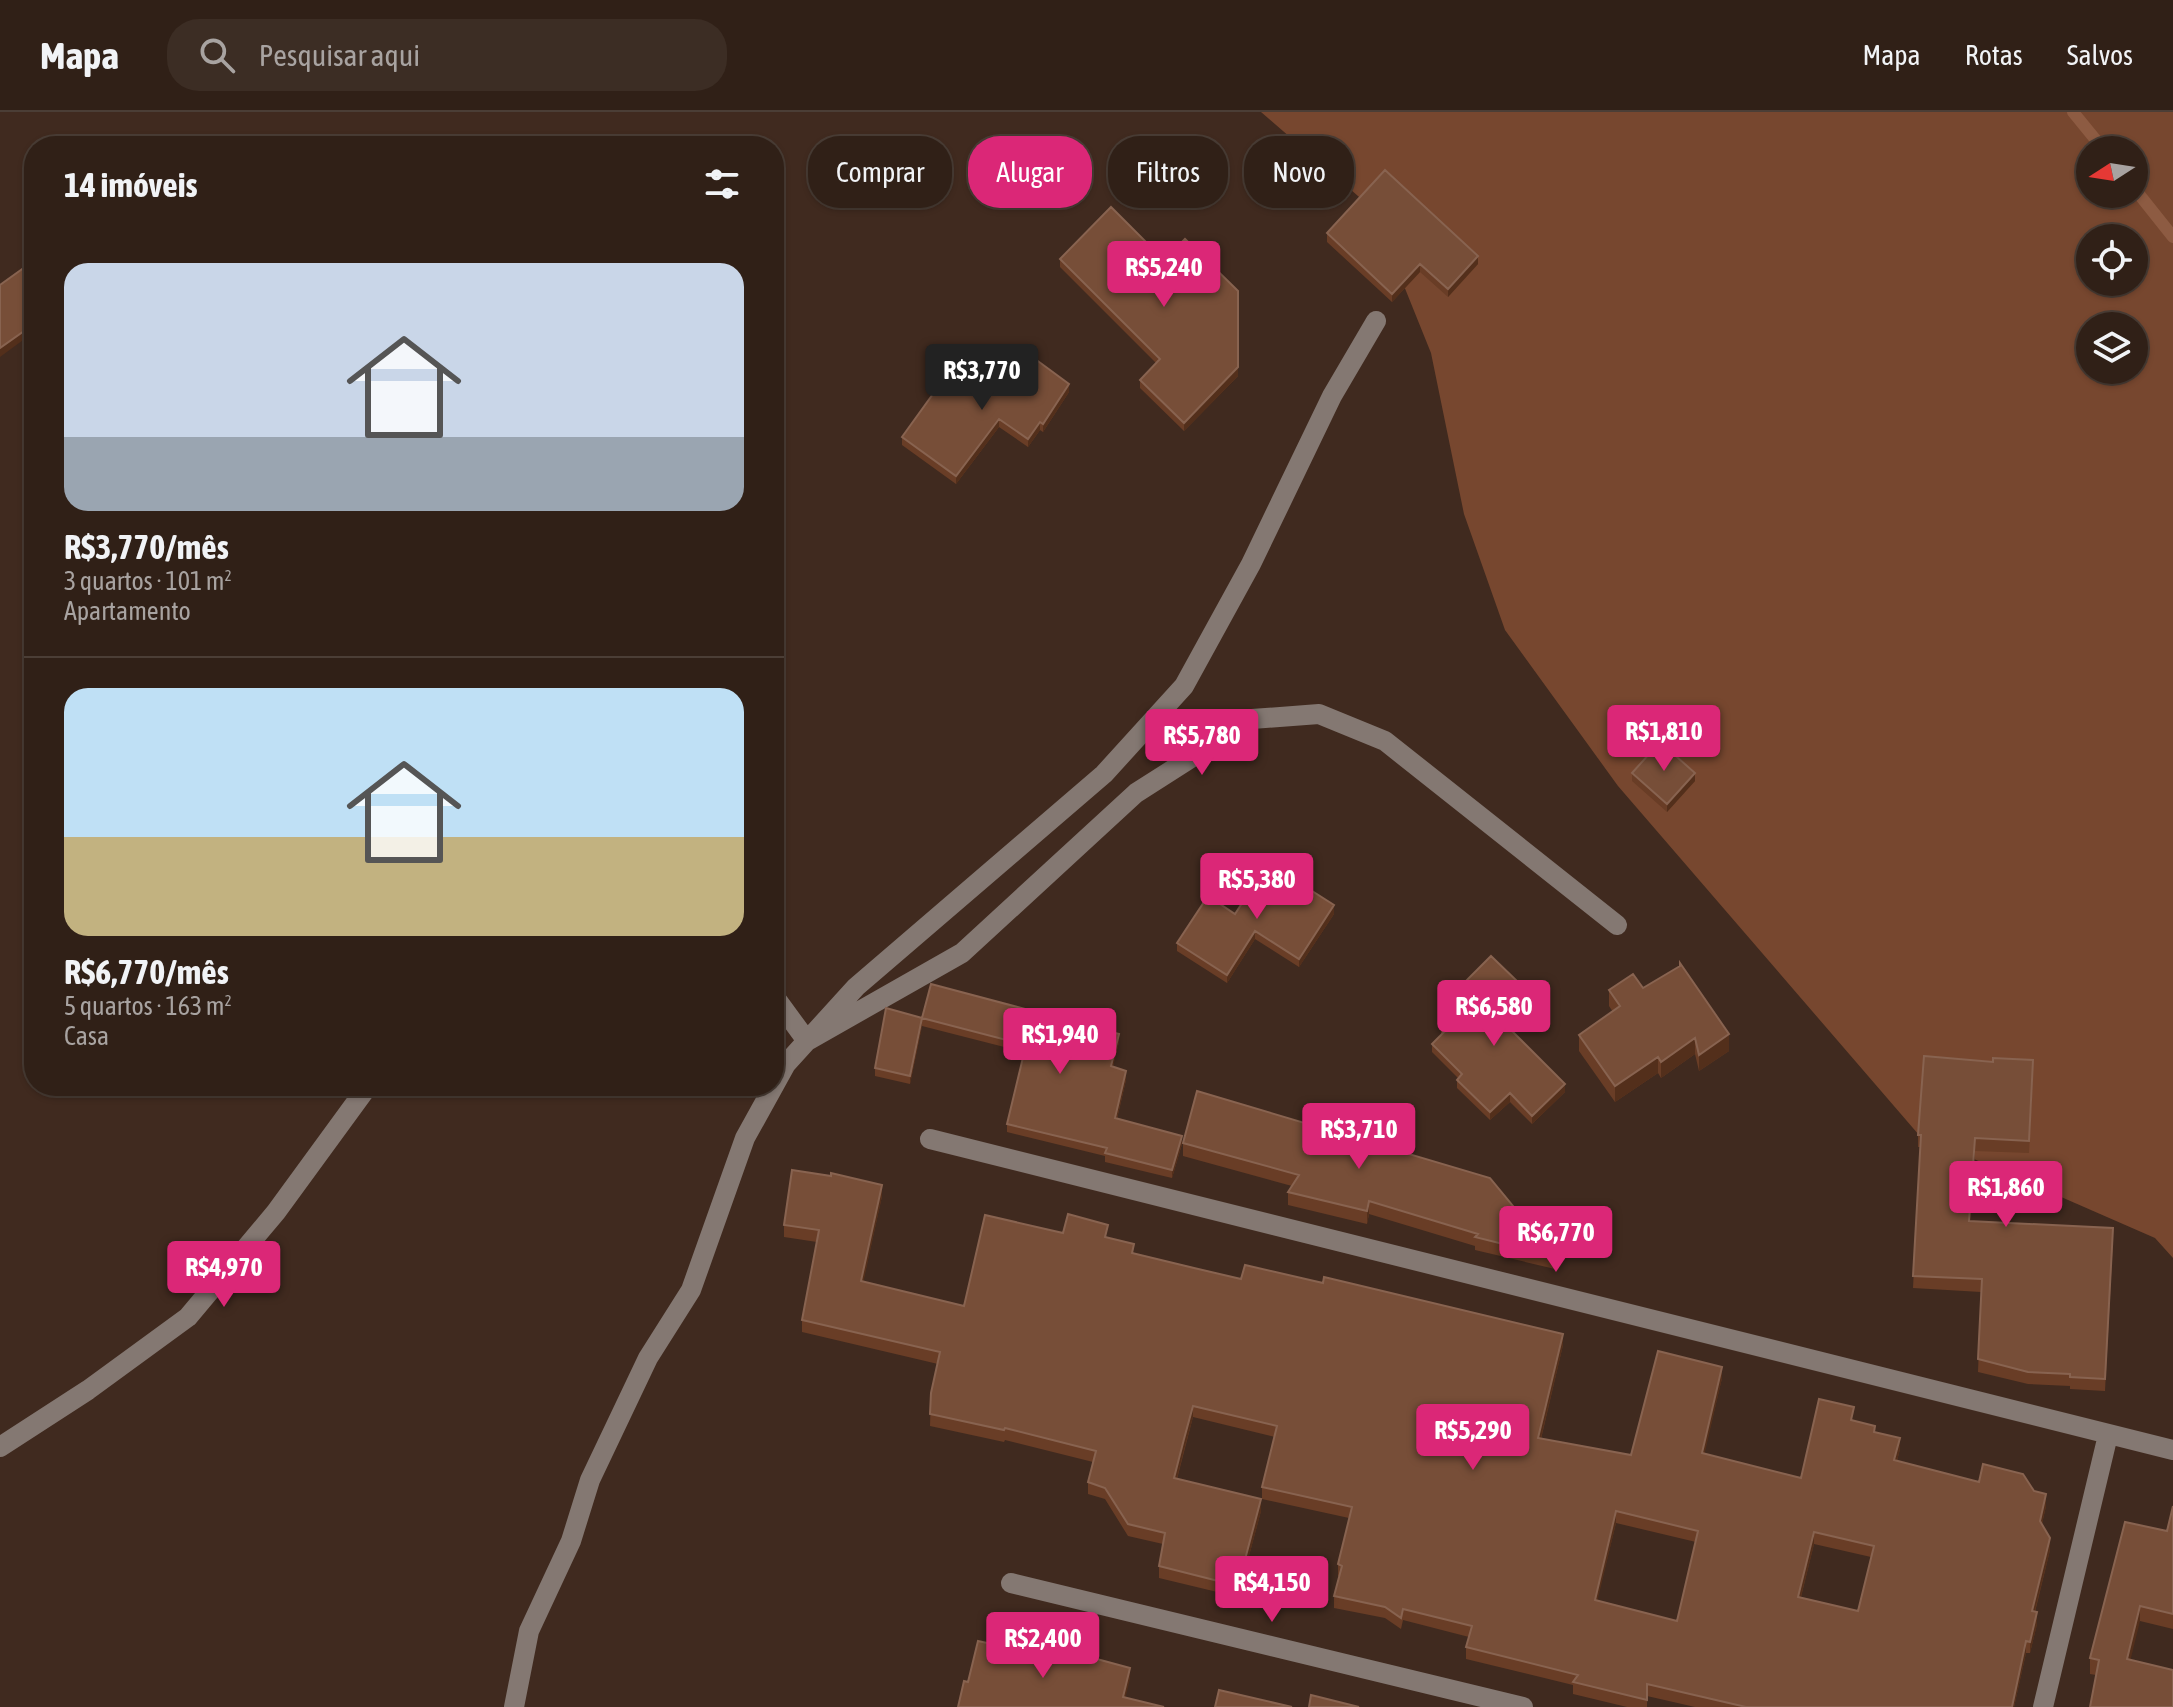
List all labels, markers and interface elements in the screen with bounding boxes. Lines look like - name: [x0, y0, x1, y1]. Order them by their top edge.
- search box: [167, 19, 727, 91]
- icon: search: [195, 33, 239, 77]
- text: Mapa: [40, 34, 119, 77]
- text: Pesquisar aqui: [259, 38, 420, 72]
- text: Mapa: [1863, 39, 1921, 71]
- text: Rotas: [1965, 39, 2023, 71]
- text: Salvos: [2067, 39, 2133, 71]
- chip: Comprar: [808, 136, 952, 208]
- chip: Alugar: [968, 136, 1092, 208]
- chip: Filtros: [1108, 136, 1228, 208]
- chip: Novo: [1244, 136, 1354, 208]
- north arrow: [2076, 136, 2148, 208]
- map controls: [2076, 136, 2148, 384]
- icon: filters: [700, 162, 744, 206]
- text: 14 imóveis: [64, 165, 197, 204]
- button: locate: [2076, 224, 2148, 296]
- pin: R$5,240: [1090, 241, 1238, 309]
- text: R$5,240: [1125, 252, 1203, 282]
- button: layers: [2076, 312, 2148, 384]
- icon: home: [332, 315, 476, 459]
- pin: R$3,770: [908, 344, 1056, 412]
- text: R$3,770: [943, 355, 1021, 385]
- text: R$3,770/mês: [64, 527, 229, 566]
- text: 3 quartos · 101 m²: [64, 566, 232, 596]
- text: Apartamento: [64, 596, 191, 626]
- pin: R$1,810: [1590, 705, 1738, 773]
- pin: R$5,780: [1128, 709, 1276, 777]
- text: R$1,810: [1625, 716, 1703, 746]
- text: R$5,780: [1163, 720, 1241, 750]
- icon: home: [332, 740, 476, 884]
- pin: R$5,380: [1183, 853, 1331, 921]
- text: R$5,380: [1218, 864, 1296, 894]
- text: R$6,770/mês: [64, 952, 229, 991]
- pin: R$6,580: [1420, 980, 1568, 1048]
- text: 5 quartos · 163 m²: [64, 991, 232, 1021]
- text: R$6,580: [1455, 991, 1533, 1021]
- pin: R$1,940: [986, 1008, 1134, 1076]
- text: R$1,940: [1021, 1019, 1099, 1049]
- text: Casa: [64, 1021, 109, 1051]
- pin: R$3,710: [1285, 1103, 1433, 1171]
- text: R$3,710: [1320, 1114, 1398, 1144]
- pin: R$1,860: [1932, 1161, 2080, 1229]
- text: R$1,860: [1967, 1172, 2045, 1202]
- pin: R$6,770: [1482, 1206, 1630, 1274]
- text: R$6,770: [1517, 1217, 1595, 1247]
- pin: R$4,970: [150, 1241, 298, 1309]
- text: R$4,970: [185, 1252, 263, 1282]
- pin: R$5,290: [1399, 1404, 1547, 1472]
- text: R$5,290: [1434, 1415, 1512, 1445]
- pin: R$4,150: [1198, 1556, 1346, 1624]
- text: R$4,150: [1233, 1567, 1311, 1597]
- pin: R$2,400: [969, 1612, 1117, 1680]
- text: R$2,400: [1004, 1623, 1082, 1653]

